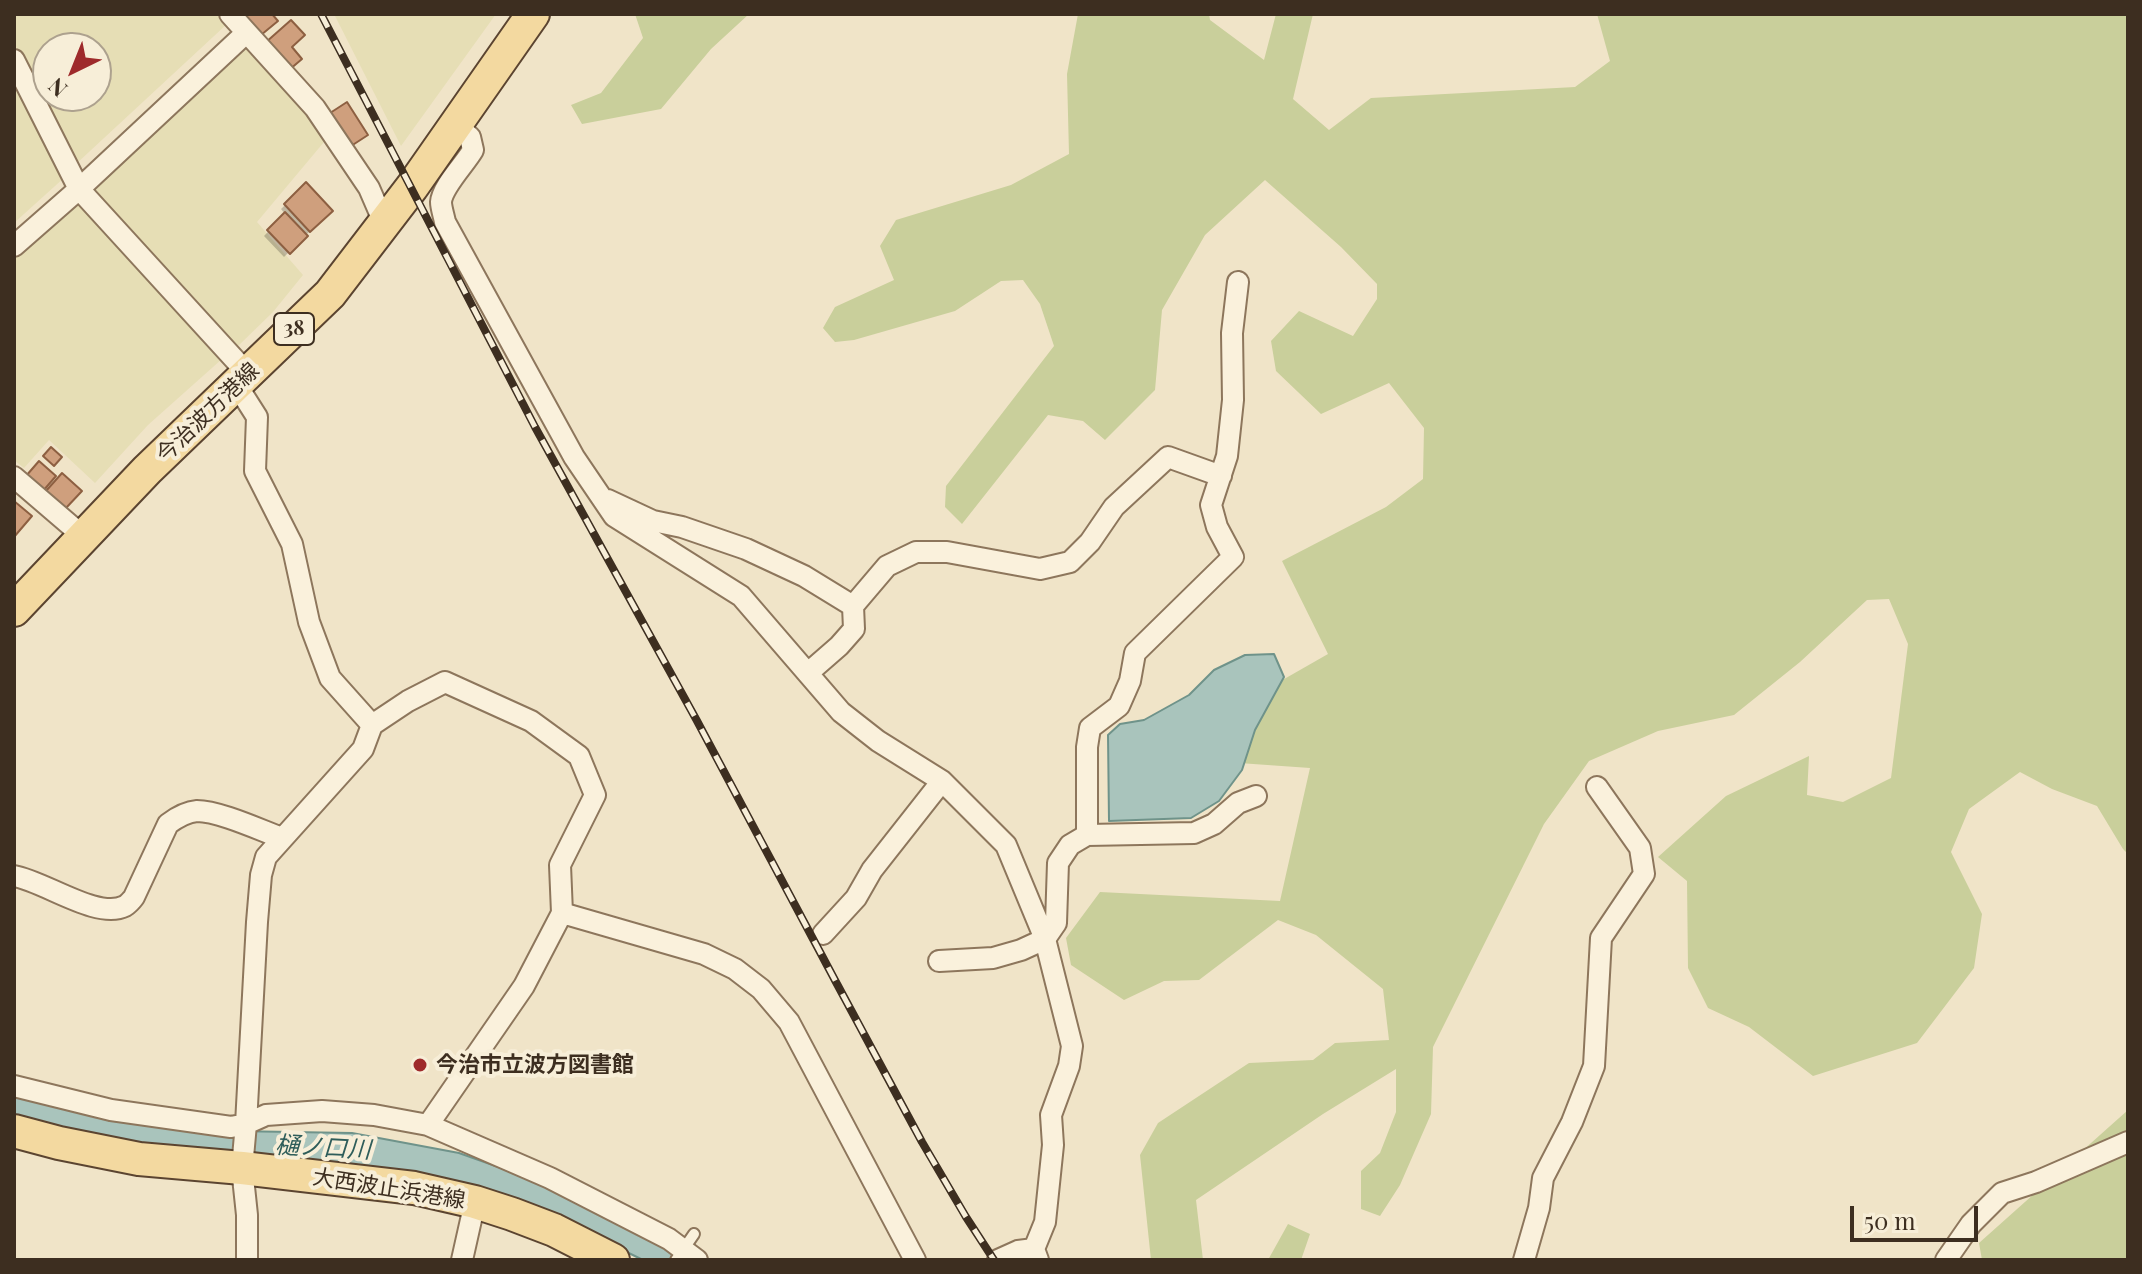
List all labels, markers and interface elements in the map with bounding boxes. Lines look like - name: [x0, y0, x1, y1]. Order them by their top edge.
- north arrow: [32, 32, 112, 112]
- text: N: [41, 72, 73, 104]
- road number: 38: [274, 313, 314, 345]
- street label: 今治波方港線: [151, 358, 265, 468]
- place label: 今治市立波方図書館: [436, 1052, 634, 1078]
- marker: 今治市立波方図書館: [411, 1056, 429, 1074]
- water label: 樋ノ口川: [274, 1131, 372, 1165]
- street label: 大西波止浜港線: [311, 1164, 467, 1214]
- scale bar: [1854, 1190, 1982, 1240]
- text: 50 m: [1864, 1204, 1916, 1236]

